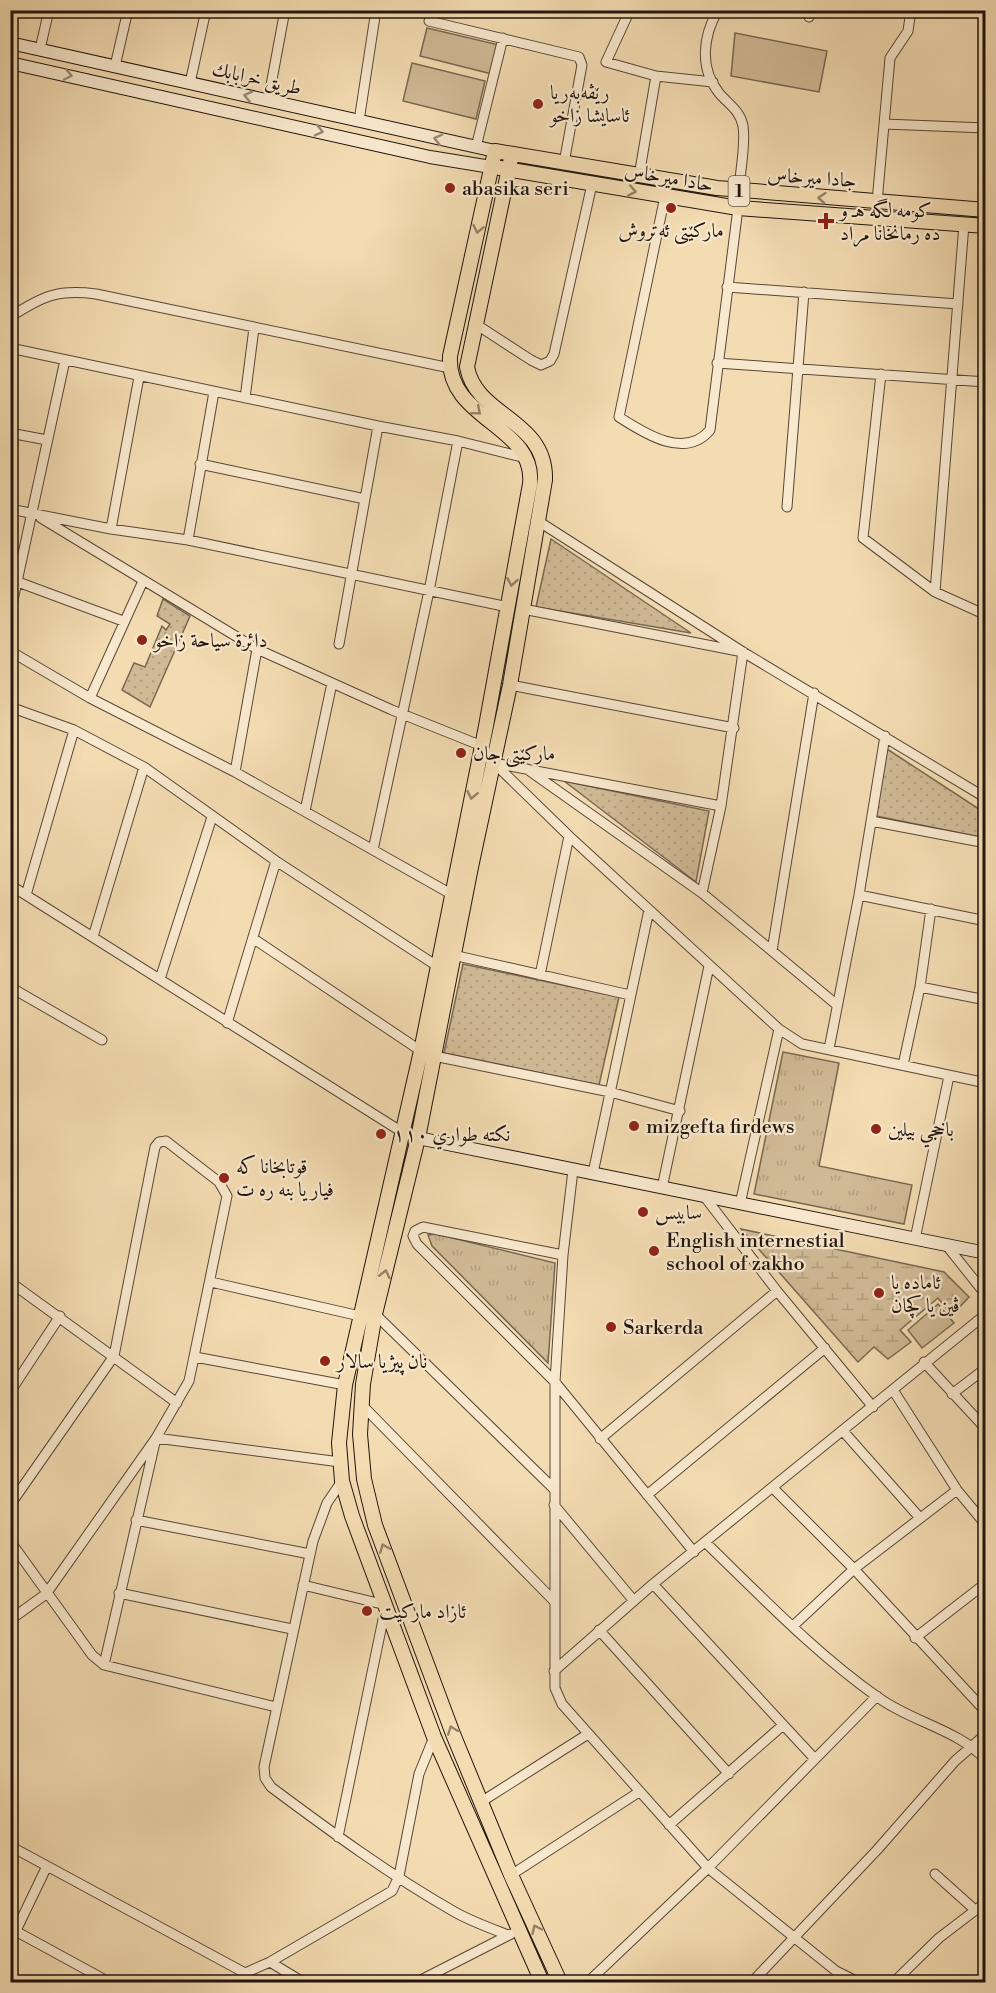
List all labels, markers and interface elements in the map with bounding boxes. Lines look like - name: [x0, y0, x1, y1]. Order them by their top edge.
- street label: طريق خرابابك: [209, 57, 304, 102]
- one-way arrow: [62, 68, 72, 81]
- place label: رێڤه‌به‌ريا ئاسايشا زاخو: [548, 81, 630, 129]
- one-way arrow: [243, 91, 253, 104]
- marker: رێڤه‌به‌ريا ئاسايشا زاخو: [531, 97, 545, 111]
- one-way arrow: [314, 124, 324, 137]
- one-way arrow: [433, 133, 443, 146]
- street label: حادا ميرخاس: [623, 158, 715, 199]
- street label: جادا ميرخاس: [766, 163, 857, 194]
- road number: 1: [728, 176, 750, 206]
- place label: abasika seri: [462, 177, 569, 202]
- marker: abasika seri: [443, 181, 457, 195]
- one-way arrow: [627, 184, 637, 196]
- one-way arrow: [818, 191, 827, 204]
- place label: كومه لگه هـ و ده رمانخانا مراد: [838, 198, 940, 247]
- marker: مارکێتی ئەتروش: [664, 201, 678, 215]
- marker: كومه لگه هـ و ده رمانخانا مراد: [817, 212, 835, 230]
- place label: مارکێتی ئەتروش: [618, 219, 724, 245]
- one-way arrow: [472, 224, 485, 234]
- one-way arrow: [470, 404, 481, 415]
- one-way arrow: [507, 578, 519, 587]
- place label: دائرة سياحة زاخو: [152, 629, 268, 654]
- marker: دائرة سياحة زاخو: [135, 633, 149, 647]
- place label: مارکێتی جان: [473, 742, 555, 768]
- marker: مارکێتی جان: [454, 746, 468, 760]
- one-way arrow: [466, 789, 479, 799]
- place label: mizgefta firdews: [646, 1115, 795, 1140]
- place label: باخجي بيلين: [888, 1118, 954, 1148]
- marker: mizgefta firdews: [627, 1119, 641, 1133]
- marker: باخجي بيلين: [869, 1122, 883, 1136]
- place label: نكته طواري ١١٠: [393, 1123, 510, 1150]
- marker: نكته طواري ١١٠: [374, 1127, 388, 1141]
- place label: قوتابخانا كه فيار يا بنه ره ت: [236, 1154, 334, 1203]
- marker: قوتابخانا كه فيار يا بنه ره ت: [217, 1171, 231, 1185]
- place label: سابيس: [655, 1201, 702, 1226]
- marker: سابيس: [636, 1205, 650, 1219]
- place label: English internestial school of zakho: [666, 1229, 845, 1277]
- marker: English internestial school of zakho: [647, 1244, 661, 1258]
- one-way arrow: [377, 1270, 390, 1280]
- place label: ئاماده یا ڤین یا کچان: [891, 1271, 960, 1319]
- marker: ئاماده یا ڤین یا کچان: [872, 1286, 886, 1300]
- place label: Sarkerda: [623, 1316, 704, 1341]
- marker: Sarkerda: [604, 1320, 618, 1334]
- place label: نان پيژيا سالار: [335, 1350, 428, 1376]
- marker: نان پيژيا سالار: [318, 1354, 332, 1368]
- one-way arrow: [379, 1543, 391, 1554]
- place label: ئازاد ماركيت: [379, 1600, 466, 1625]
- marker: ئازاد ماركيت: [360, 1604, 374, 1618]
- one-way arrow: [447, 1726, 459, 1737]
- one-way arrow: [531, 1925, 543, 1936]

